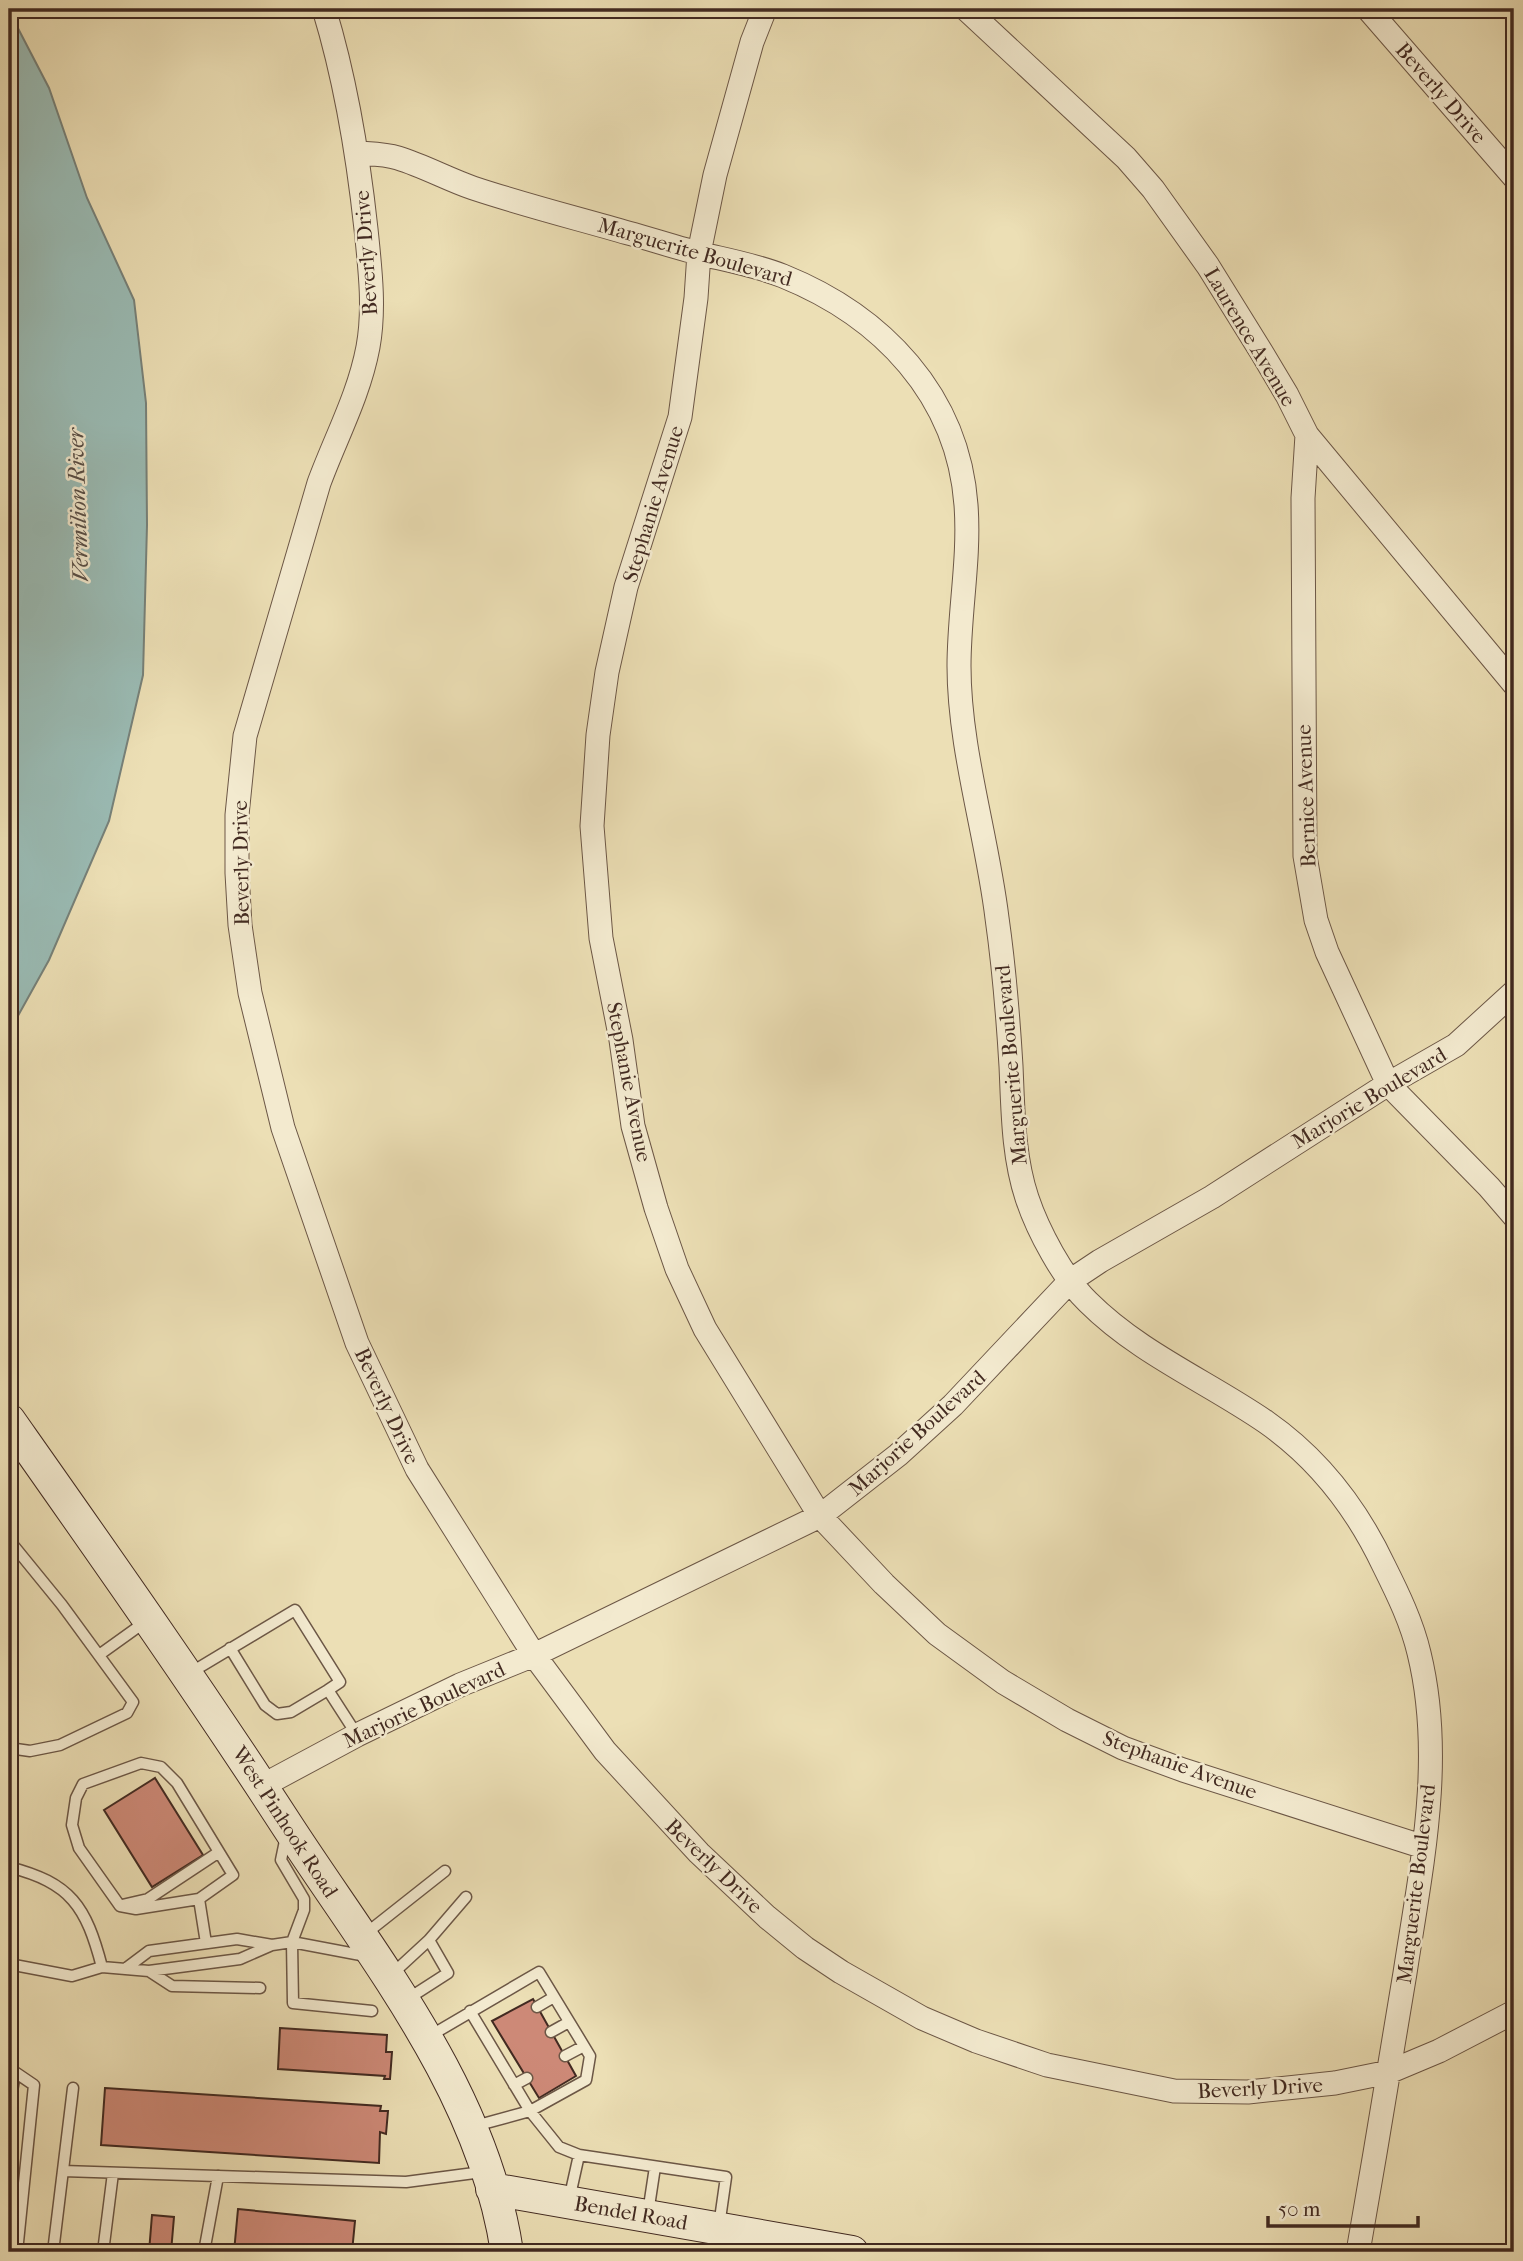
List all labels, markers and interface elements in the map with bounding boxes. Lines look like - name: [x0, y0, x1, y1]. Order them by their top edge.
- street label: Beverly Drive: [1391, 38, 1491, 148]
- street label: Beverly Drive: [350, 190, 382, 316]
- street label: Marguerite Boulevard: [595, 213, 795, 291]
- street label: Laurence Avenue: [1199, 263, 1301, 411]
- street label: Stephanie Avenue: [618, 423, 688, 585]
- water label: Vermilion River: [62, 426, 94, 582]
- street label: Bernice Avenue: [1292, 724, 1320, 868]
- street label: Beverly Drive: [228, 800, 254, 926]
- street label: Marguerite Boulevard: [990, 963, 1032, 1166]
- street label: Stephanie Avenue: [602, 1000, 656, 1164]
- street label: Marjorie Boulevard: [1287, 1042, 1451, 1154]
- street label: Beverly Drive: [350, 1344, 424, 1468]
- street label: Marjorie Boulevard: [844, 1365, 991, 1501]
- street label: Marjorie Boulevard: [339, 1657, 509, 1753]
- street label: Stephanie Avenue: [1100, 1726, 1260, 1804]
- street label: West Pinhook Road: [227, 1741, 343, 1903]
- street label: Marguerite Boulevard: [1392, 1782, 1440, 1985]
- street label: Beverly Drive: [661, 1814, 767, 1918]
- street label: Beverly Drive: [1197, 2073, 1323, 2103]
- scale bar: [1268, 2184, 1418, 2228]
- street label: Bendel Road: [572, 2191, 690, 2235]
- text: 50 m: [1278, 2197, 1321, 2221]

